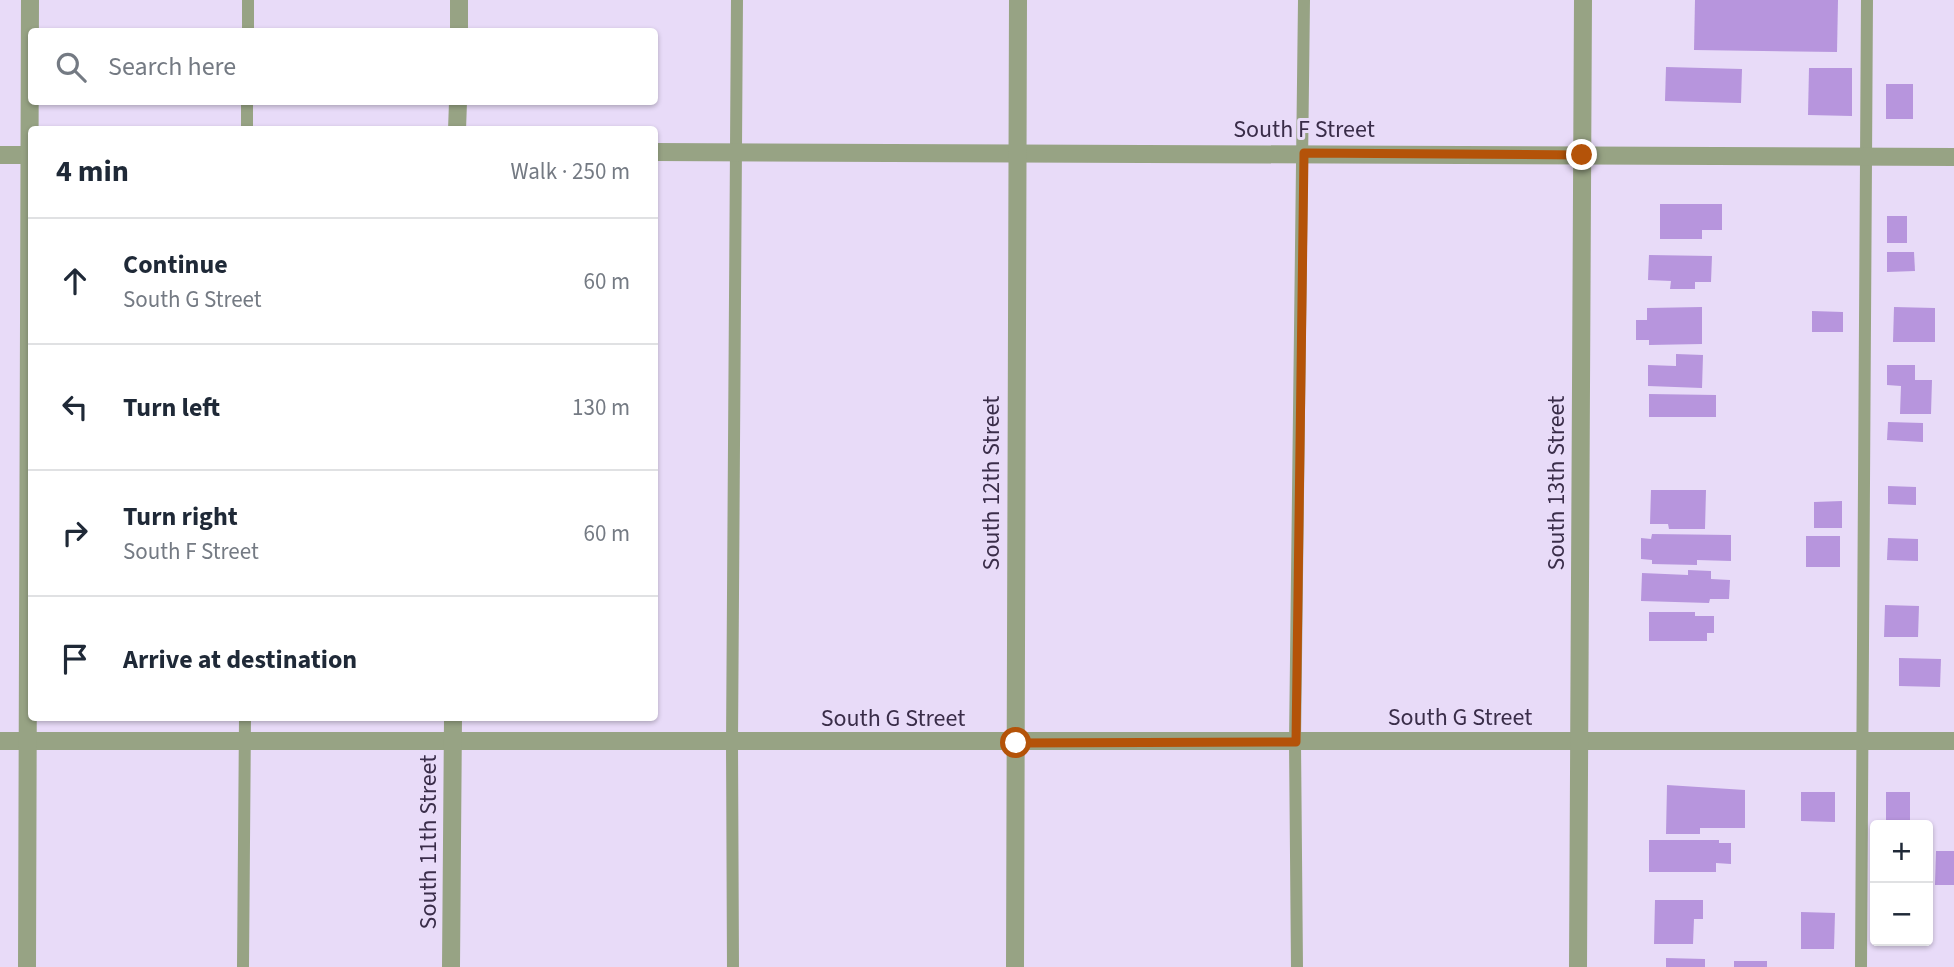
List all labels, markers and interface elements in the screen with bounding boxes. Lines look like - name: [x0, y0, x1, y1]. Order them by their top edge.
- search box: [28, 28, 658, 105]
- icon: search: [52, 48, 90, 86]
- text: Search here: [108, 48, 236, 85]
- street label: South F Street: [1233, 112, 1375, 147]
- route end: [1566, 139, 1597, 170]
- text: 4 min: [56, 150, 129, 193]
- text: Walk · 250 m: [511, 155, 630, 188]
- text: Continue: [123, 246, 228, 283]
- icon: ahead: [56, 262, 94, 300]
- text: 60 m: [583, 265, 630, 298]
- text: South G Street: [123, 283, 262, 316]
- icon: left: [56, 388, 94, 426]
- text: Turn left: [123, 389, 220, 426]
- text: 130 m: [572, 391, 630, 424]
- street label: South 12th Street: [974, 396, 1009, 570]
- street label: South 13th Street: [1539, 396, 1574, 570]
- text: Turn right: [123, 498, 238, 535]
- icon: right: [56, 514, 94, 552]
- text: 60 m: [583, 517, 630, 550]
- text: South F Street: [123, 535, 259, 568]
- icon: arrive: [56, 640, 94, 678]
- text: Arrive at destination: [123, 641, 357, 678]
- street label: South G Street: [1388, 700, 1532, 735]
- street label: South G Street: [821, 701, 965, 736]
- route start: [1000, 727, 1031, 758]
- street label: South 11th Street: [411, 755, 446, 929]
- map controls: [1870, 820, 1933, 946]
- button: +: [1870, 820, 1933, 883]
- button: −: [1870, 883, 1933, 946]

